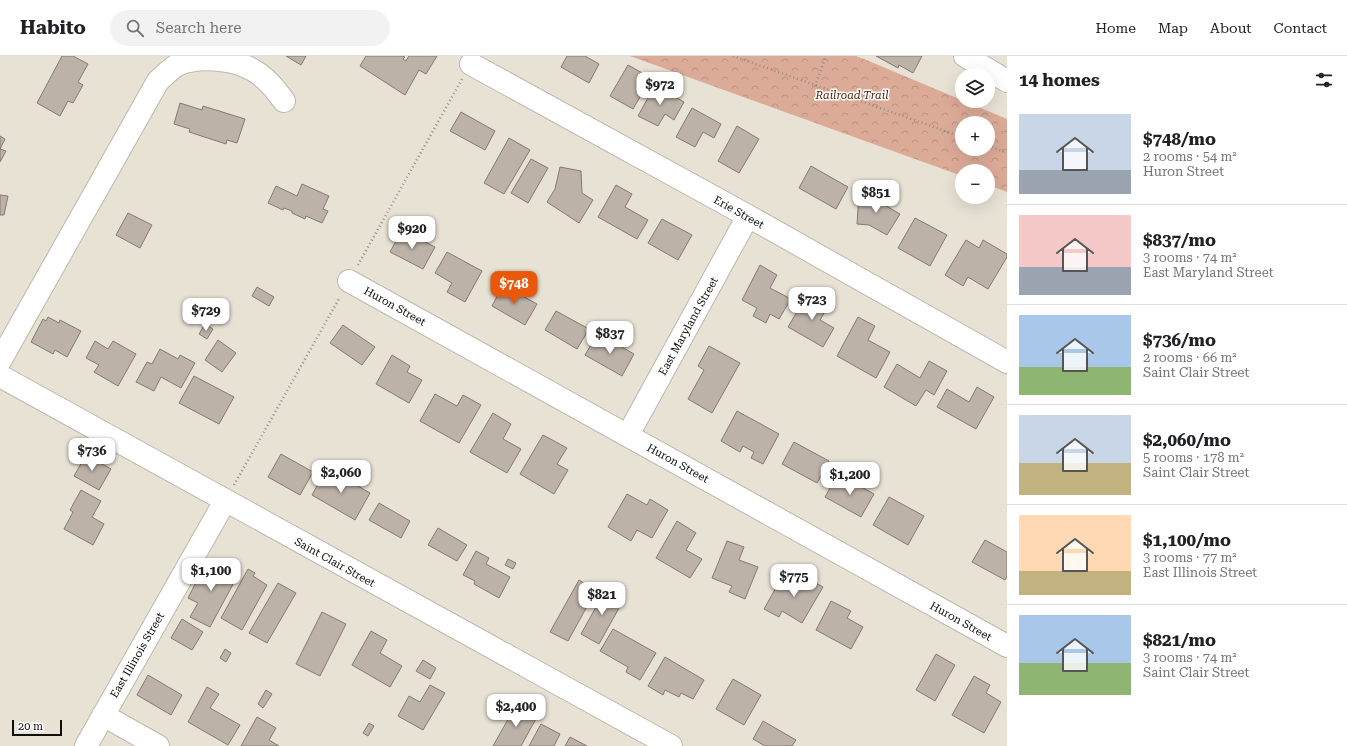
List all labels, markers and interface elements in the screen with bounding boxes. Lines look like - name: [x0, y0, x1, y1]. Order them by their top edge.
- search box: [110, 10, 390, 46]
- text: Habito: [20, 16, 86, 39]
- icon: search: [124, 17, 146, 39]
- text: Search here: [156, 19, 242, 37]
- text: Home: [1095, 20, 1136, 36]
- text: Map: [1158, 20, 1188, 36]
- text: About: [1210, 20, 1252, 36]
- text: Contact: [1274, 20, 1327, 36]
- map controls: [955, 68, 995, 204]
- button: layers: [955, 68, 995, 108]
- icon: filters: [1313, 69, 1335, 91]
- text: 14 homes: [1019, 70, 1100, 90]
- pin: $972: [636, 72, 684, 106]
- text: $972: [645, 77, 675, 92]
- park label: Railroad Trail: [815, 89, 888, 102]
- button: +: [955, 116, 995, 156]
- text: $748/mo: [1143, 129, 1216, 149]
- icon: home: [1051, 130, 1099, 178]
- text: 2 rooms · 54 m²: [1143, 149, 1237, 164]
- button: −: [955, 164, 995, 204]
- text: Huron Street: [1143, 164, 1224, 179]
- pin: $851: [852, 180, 900, 214]
- text: $851: [861, 185, 891, 200]
- street label: Erie Street: [711, 193, 766, 232]
- pin: $920: [388, 216, 436, 250]
- text: $920: [397, 221, 427, 236]
- text: $837/mo: [1143, 230, 1216, 250]
- icon: home: [1051, 231, 1099, 279]
- text: 3 rooms · 74 m²: [1143, 250, 1237, 265]
- text: East Maryland Street: [1143, 265, 1274, 280]
- pin: $748: [490, 271, 538, 305]
- street label: East Maryland Street: [656, 275, 721, 378]
- text: $748: [499, 276, 529, 291]
- street label: Huron Street: [362, 284, 428, 329]
- pin: $723: [788, 287, 836, 321]
- text: $723: [797, 292, 827, 307]
- pin: $729: [182, 298, 230, 332]
- text: $729: [191, 303, 221, 318]
- pin: $837: [586, 321, 634, 355]
- text: $837: [595, 326, 625, 341]
- text: $736/mo: [1143, 330, 1216, 350]
- icon: home: [1051, 331, 1099, 379]
- text: 2 rooms · 66 m²: [1143, 350, 1237, 365]
- text: Saint Clair Street: [1143, 365, 1249, 380]
- text: $2,060/mo: [1143, 430, 1231, 450]
- icon: home: [1051, 431, 1099, 479]
- pin: $736: [68, 438, 116, 472]
- street label: Huron Street: [645, 441, 711, 486]
- text: $736: [77, 443, 107, 458]
- text: 5 rooms · 178 m²: [1143, 450, 1244, 465]
- pin: $2,060: [308, 460, 374, 494]
- pin: $1,200: [817, 462, 883, 496]
- text: $2,060: [321, 465, 361, 480]
- text: Saint Clair Street: [1143, 465, 1249, 480]
- text: $1,200: [830, 467, 870, 482]
- text: $1,100/mo: [1143, 530, 1231, 550]
- icon: home: [1051, 531, 1099, 579]
- street label: Saint Clair Street: [292, 535, 377, 590]
- text: 3 rooms · 77 m²: [1143, 550, 1237, 565]
- pin: $1,100: [178, 558, 244, 592]
- text: $1,100: [191, 563, 231, 578]
- pin: $775: [770, 564, 818, 598]
- text: East Illinois Street: [1143, 565, 1257, 580]
- text: $775: [779, 569, 809, 584]
- pin: $821: [578, 582, 626, 616]
- text: $821: [587, 587, 617, 602]
- street label: Huron Street: [928, 599, 994, 644]
- street label: East Illinois Street: [108, 610, 167, 700]
- text: $821/mo: [1143, 630, 1216, 650]
- icon: home: [1051, 631, 1099, 679]
- text: 3 rooms · 74 m²: [1143, 650, 1237, 665]
- text: Saint Clair Street: [1143, 665, 1249, 680]
- pin: $2,400: [483, 694, 549, 728]
- text: $2,400: [496, 699, 536, 714]
- scale bar: [12, 718, 62, 737]
- text: 20 m: [18, 720, 43, 733]

